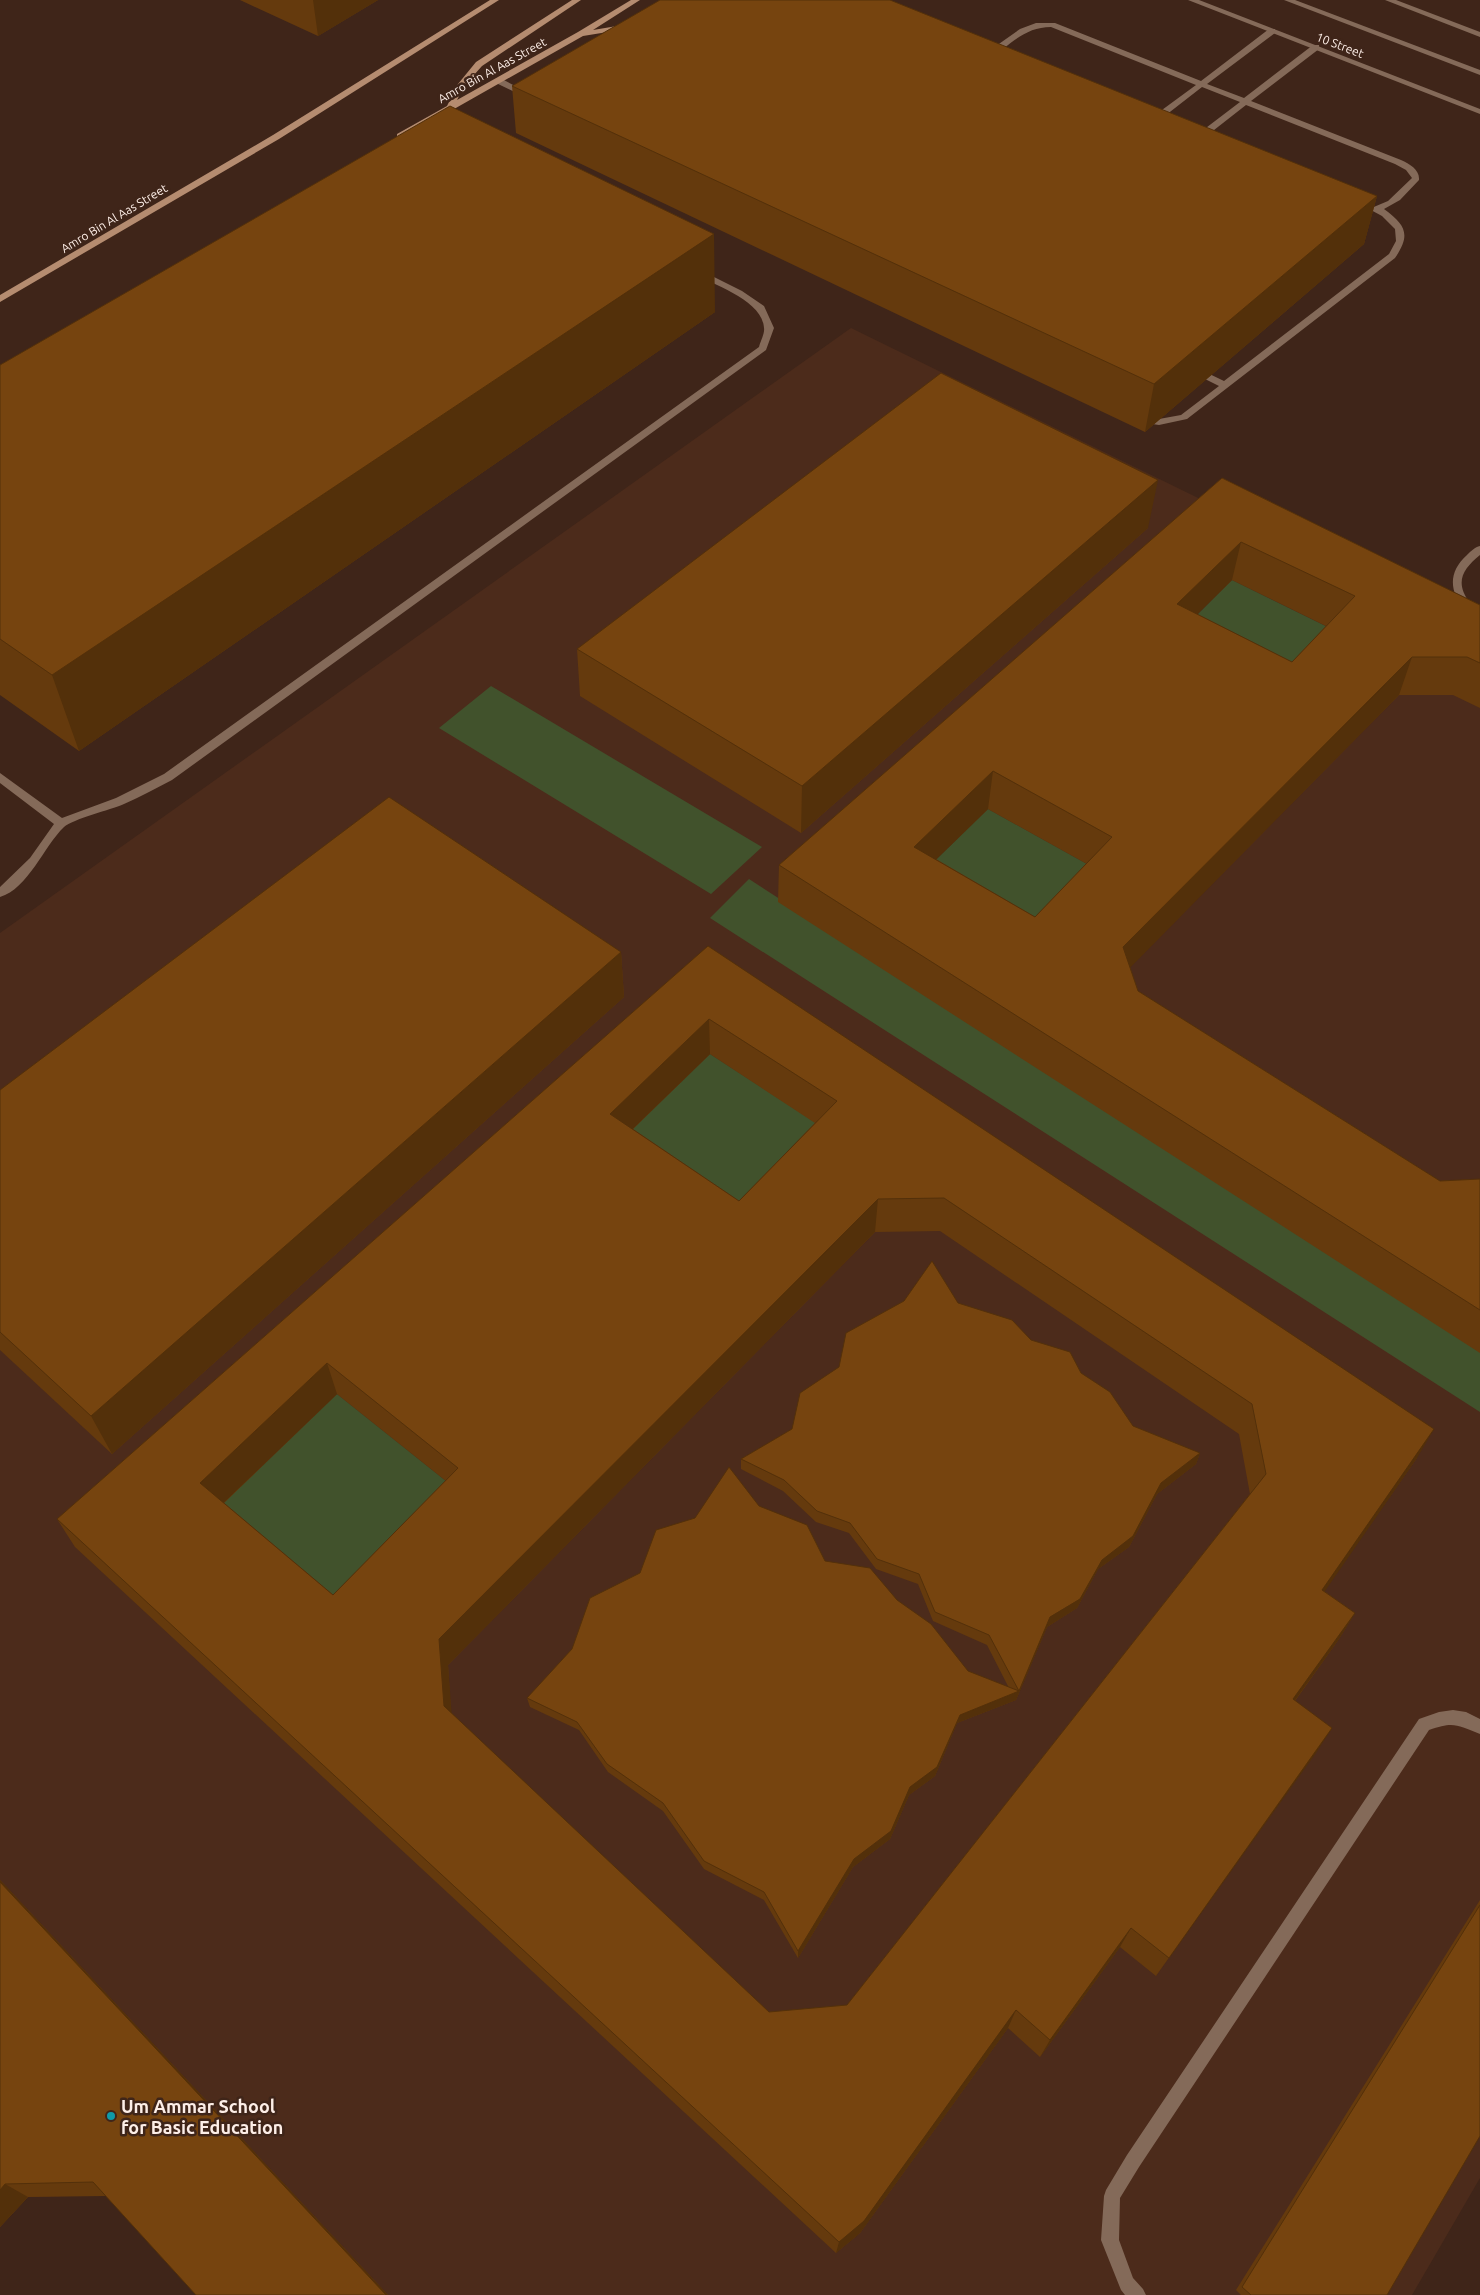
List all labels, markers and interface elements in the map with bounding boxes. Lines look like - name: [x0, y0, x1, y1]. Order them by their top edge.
- street label: 10 Street: [1314, 30, 1366, 60]
- street label: Amro Bin Al Aas Street: [436, 35, 549, 105]
- street label: Amro Bin Al Aas Street: [58, 181, 170, 255]
- place label: Um Ammar School for Basic Education: [121, 2096, 283, 2137]
- marker: Um Ammar School for Basic Education: [105, 2110, 117, 2122]

